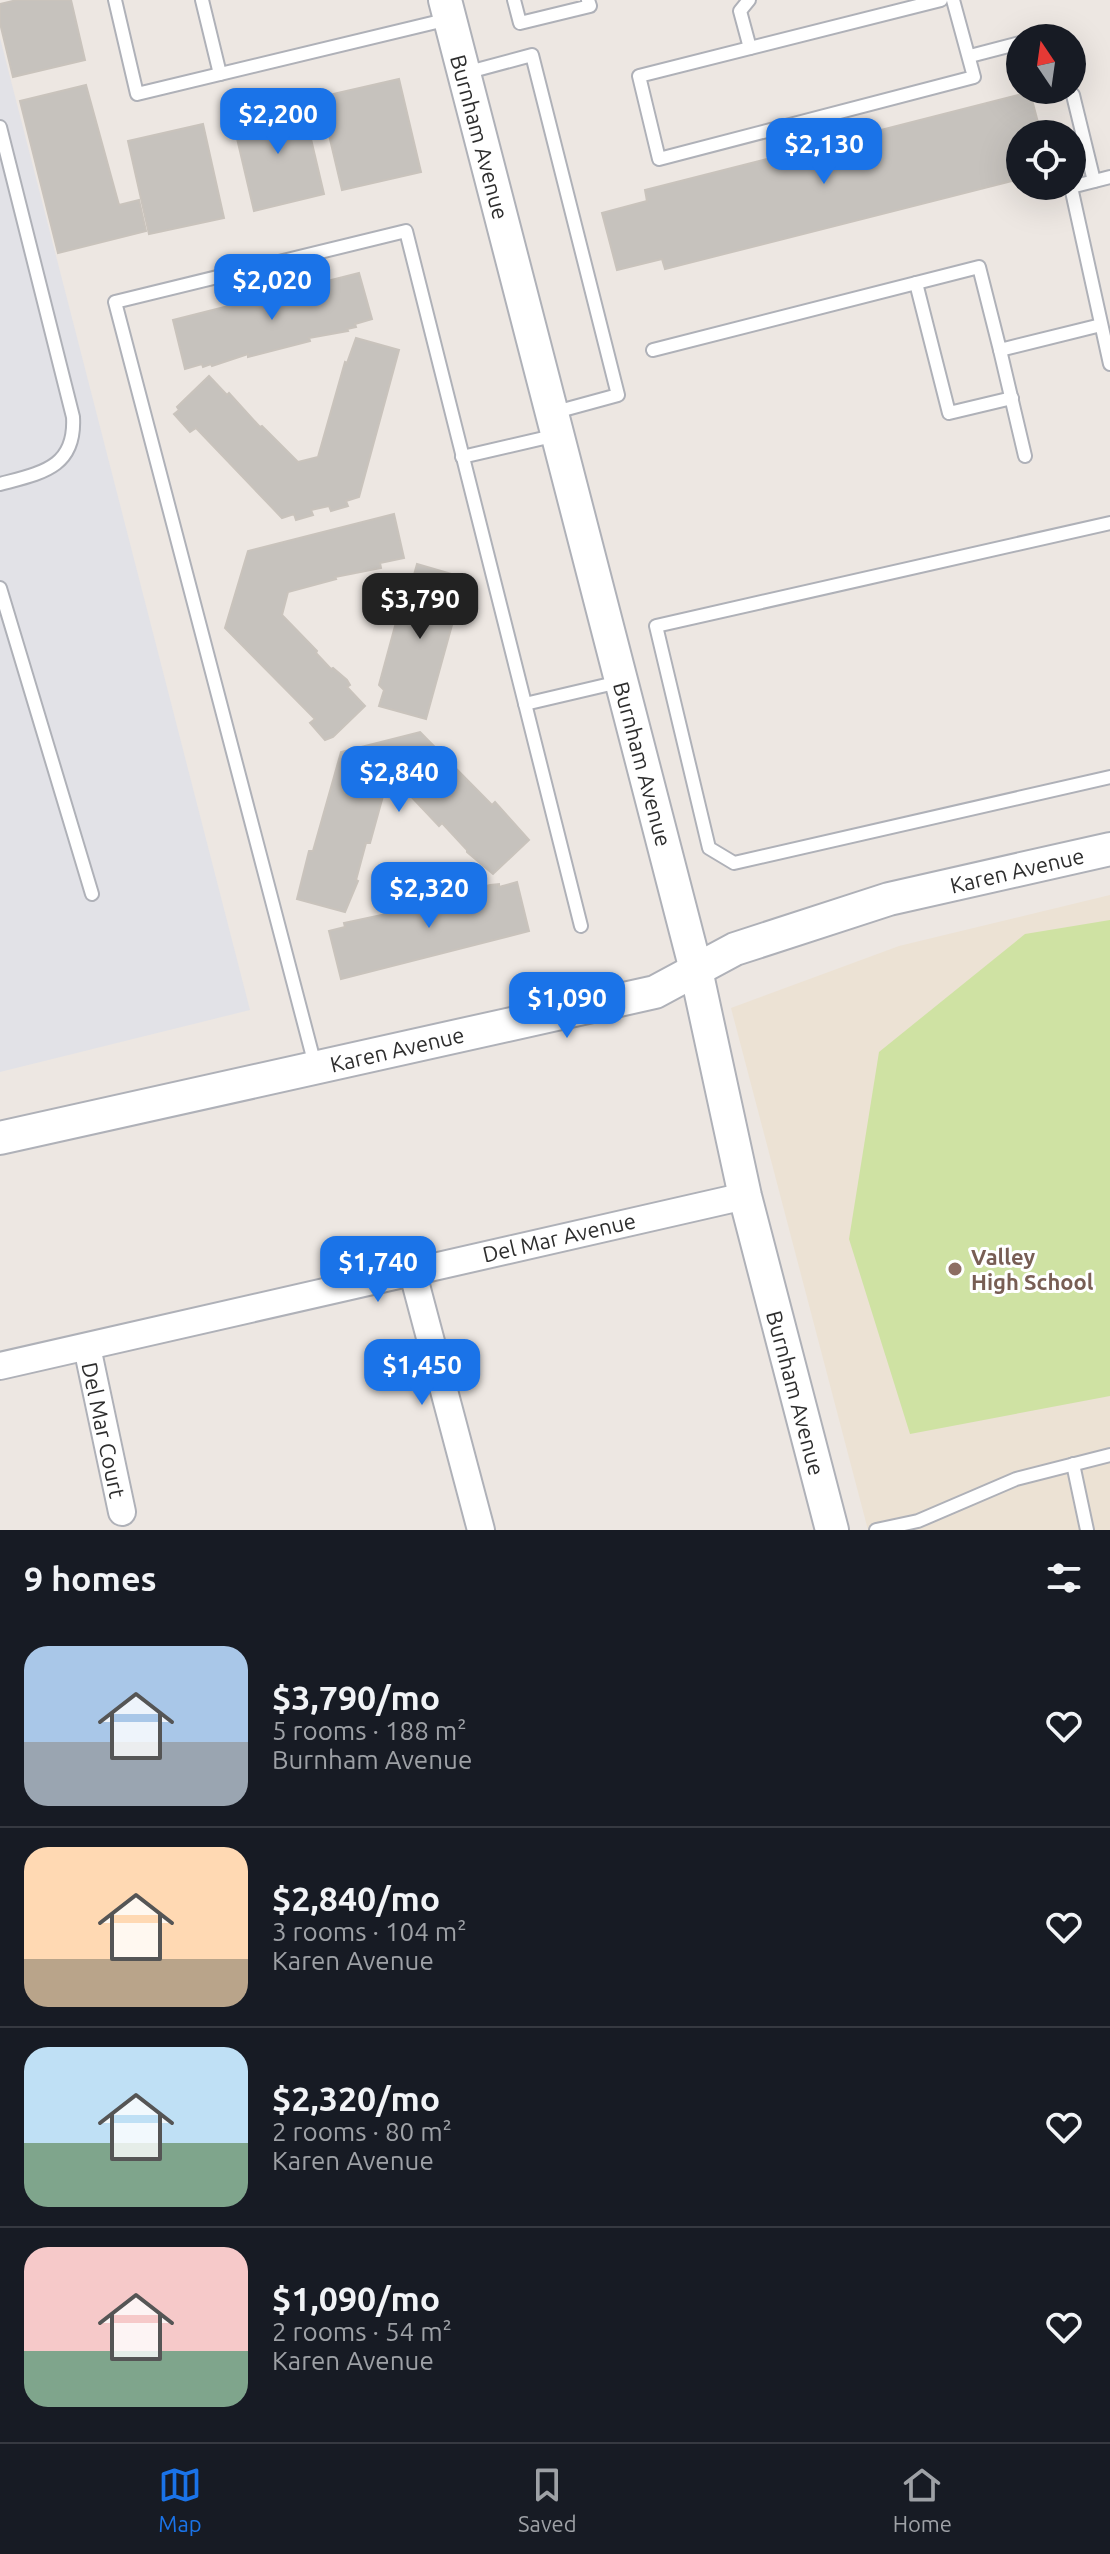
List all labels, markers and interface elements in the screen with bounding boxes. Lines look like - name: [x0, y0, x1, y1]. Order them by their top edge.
- north arrow: [1006, 24, 1086, 104]
- map controls: [1006, 24, 1086, 200]
- street label: Burnham Avenue: [446, 52, 514, 222]
- pin: $2,200: [213, 88, 343, 156]
- text: $2,200: [238, 99, 318, 128]
- pin: $2,130: [759, 118, 889, 186]
- button: locate: [1006, 120, 1086, 200]
- text: $2,130: [784, 129, 864, 158]
- pin: $2,020: [207, 254, 337, 322]
- text: $2,020: [232, 265, 312, 294]
- pin: $3,790: [355, 573, 485, 641]
- text: $3,790: [380, 584, 460, 613]
- street label: Burnham Avenue: [609, 679, 677, 849]
- pin: $2,840: [334, 746, 464, 814]
- text: $2,840: [359, 757, 439, 786]
- street label: Karen Avenue: [948, 842, 1086, 898]
- pin: $2,320: [364, 862, 494, 930]
- text: $2,320: [389, 873, 469, 902]
- pin: $1,090: [502, 972, 632, 1040]
- text: $1,090: [527, 983, 607, 1012]
- street label: Karen Avenue: [328, 1021, 466, 1077]
- street label: Del Mar Avenue: [480, 1207, 638, 1267]
- pin: $1,740: [313, 1236, 443, 1304]
- place label: Valley High School: [971, 1244, 1094, 1294]
- text: $1,740: [338, 1247, 418, 1276]
- marker: Valley High School: [946, 1260, 964, 1278]
- street label: Burnham Avenue: [762, 1308, 830, 1478]
- pin: $1,450: [357, 1339, 487, 1407]
- text: $1,450: [382, 1350, 462, 1379]
- street label: Del Mar Court: [77, 1360, 131, 1501]
- icon: filters: [1042, 1556, 1086, 1600]
- text: 9 homes: [24, 1559, 157, 1597]
- icon: home: [88, 1678, 184, 1774]
- text: $3,790/mo: [272, 1678, 440, 1716]
- icon: heart: [1042, 1704, 1086, 1748]
- text: 5 rooms · 188 m²: [272, 1716, 467, 1745]
- text: Burnham Avenue: [272, 1745, 472, 1774]
- icon: home: [88, 1879, 184, 1975]
- text: $2,840/mo: [272, 1879, 440, 1917]
- icon: heart: [1042, 1905, 1086, 1949]
- text: 3 rooms · 104 m²: [272, 1917, 467, 1946]
- text: Karen Avenue: [272, 1946, 434, 1975]
- icon: home: [88, 2079, 184, 2175]
- text: $2,320/mo: [272, 2079, 440, 2117]
- icon: heart: [1042, 2105, 1086, 2149]
- text: 2 rooms · 80 m²: [272, 2117, 452, 2146]
- text: Karen Avenue: [272, 2146, 434, 2175]
- icon: home: [88, 2279, 184, 2375]
- text: $1,090/mo: [272, 2279, 440, 2317]
- icon: heart: [1042, 2305, 1086, 2349]
- text: 2 rooms · 54 m²: [272, 2317, 452, 2346]
- text: Karen Avenue: [272, 2346, 434, 2375]
- tab: Map: [158, 2463, 202, 2536]
- tab: Saved: [518, 2463, 577, 2536]
- tab: Home: [893, 2463, 952, 2536]

